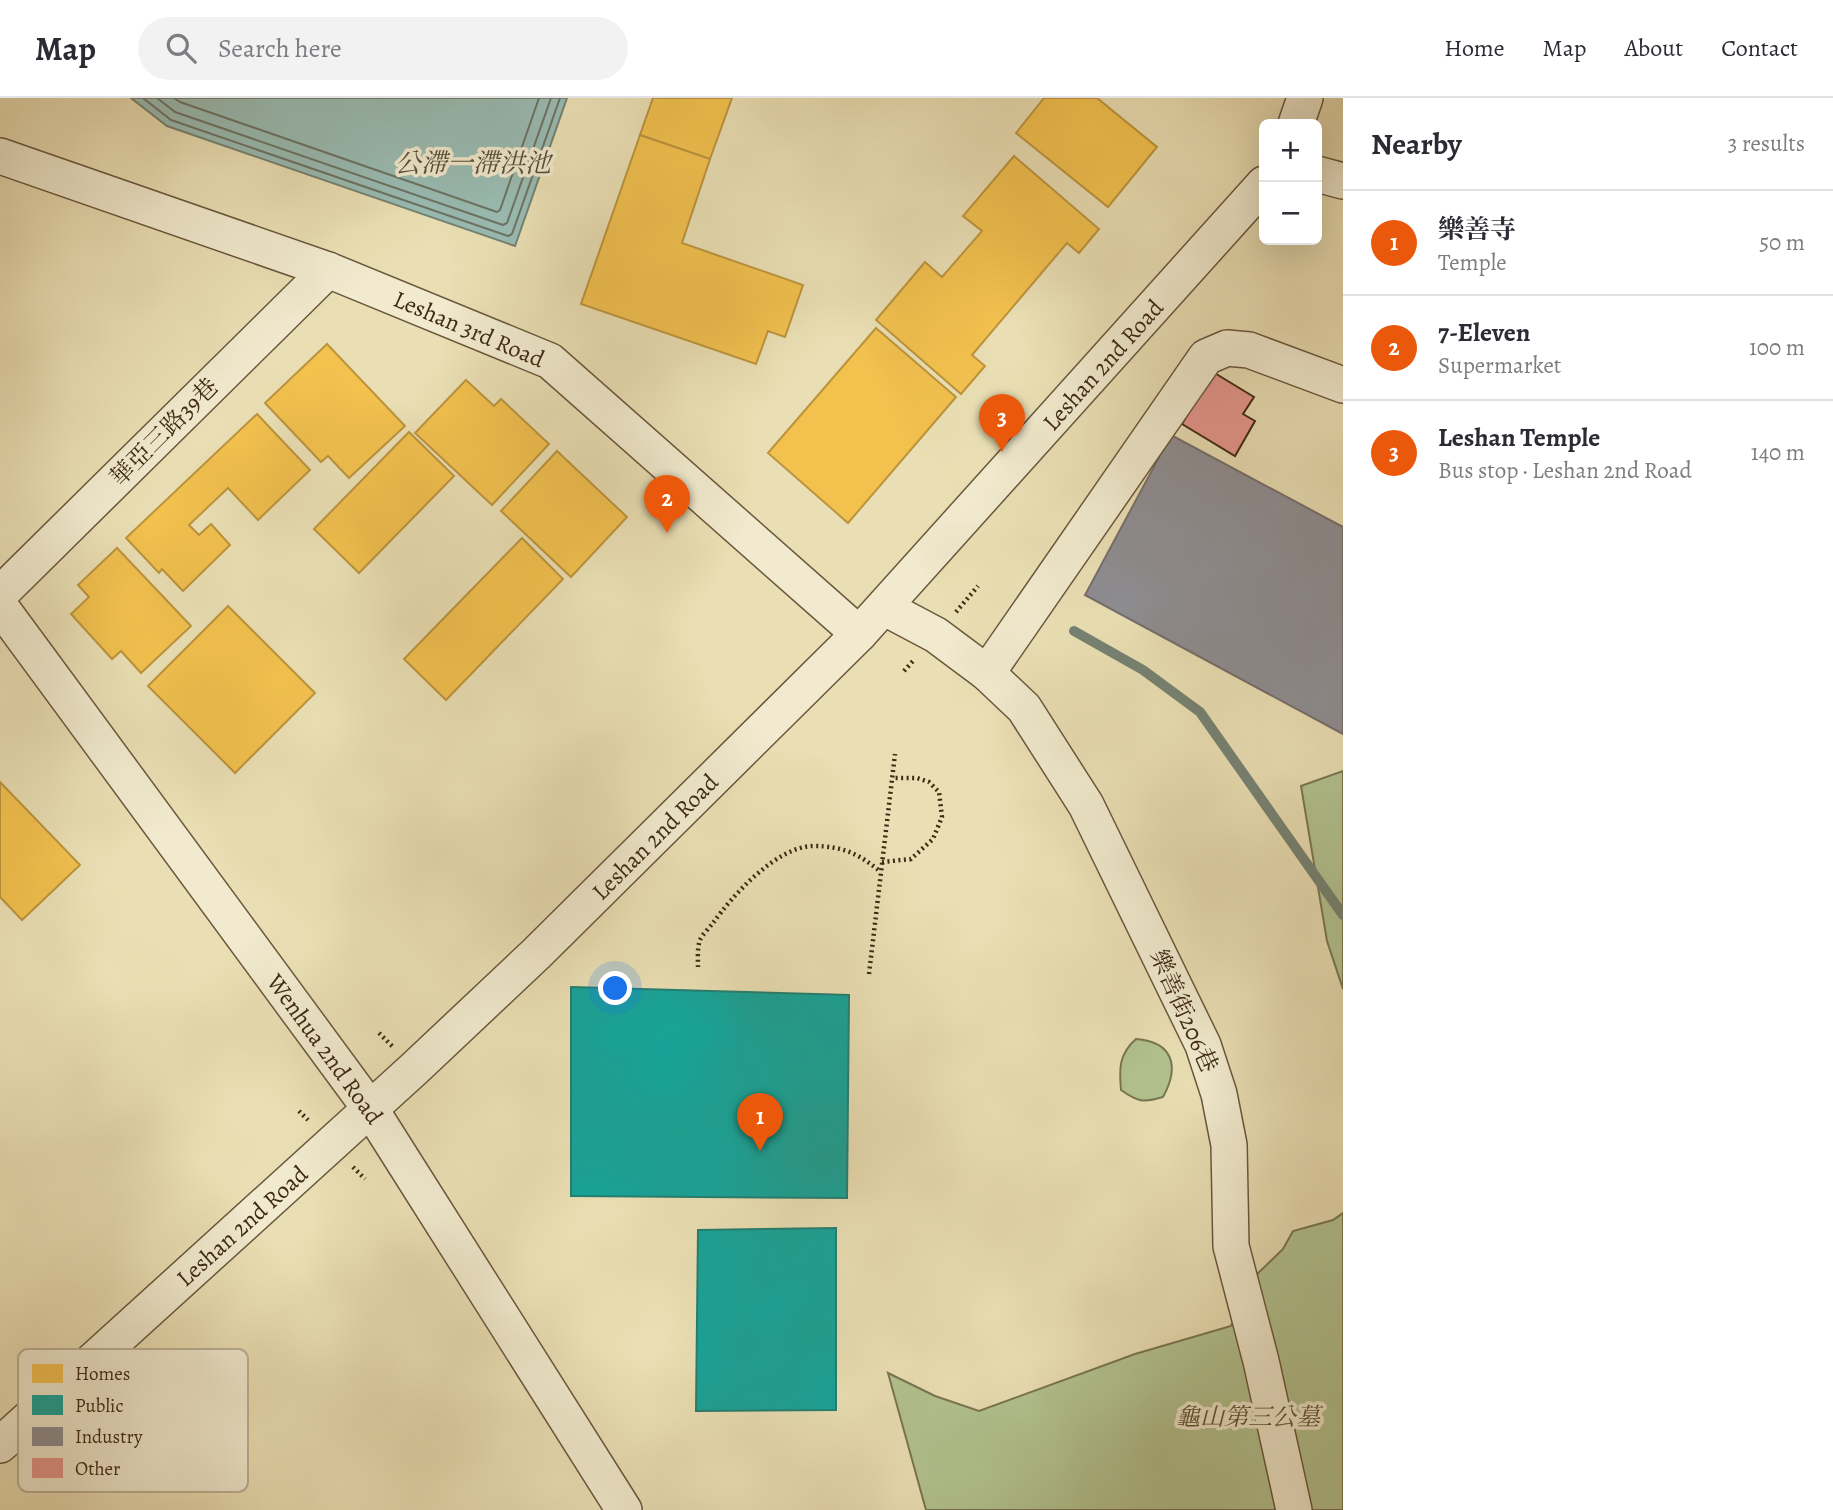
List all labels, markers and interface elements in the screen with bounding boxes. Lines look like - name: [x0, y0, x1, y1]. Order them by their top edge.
- search box: [138, 17, 628, 80]
- text: Map: [35, 26, 96, 71]
- icon: search: [162, 29, 200, 67]
- text: Search here: [218, 31, 342, 66]
- text: Home: [1444, 32, 1505, 64]
- text: Map: [1543, 32, 1587, 64]
- text: About: [1625, 32, 1683, 64]
- text: Contact: [1721, 32, 1798, 64]
- map controls: [1259, 119, 1322, 245]
- button: +: [1259, 119, 1322, 182]
- text: Nearby: [1371, 124, 1462, 164]
- text: 3 results: [1728, 128, 1805, 159]
- water label: 公滯一滯洪池: [395, 146, 554, 181]
- button: −: [1259, 182, 1322, 245]
- text: 樂善寺: [1438, 212, 1516, 247]
- text: 1: [1390, 227, 1398, 258]
- text: 50 m: [1759, 227, 1805, 258]
- text: Temple: [1438, 247, 1507, 278]
- street label: Leshan 3rd Road: [389, 283, 549, 375]
- street label: Leshan 2nd Road: [1035, 292, 1171, 438]
- text: 7-Eleven: [1438, 315, 1530, 350]
- text: 2: [1388, 332, 1400, 363]
- text: 100 m: [1749, 332, 1805, 363]
- text: Supermarket: [1438, 350, 1561, 381]
- street label: 華亞三路39巷: [103, 371, 225, 493]
- pin: 3: [979, 394, 1025, 452]
- text: Leshan Temple: [1438, 420, 1600, 455]
- text: 3: [1389, 437, 1399, 468]
- text: 140 m: [1751, 437, 1805, 468]
- text: Bus stop · Leshan 2nd Road: [1438, 455, 1692, 486]
- pin: 2: [644, 475, 690, 533]
- street label: Leshan 2nd Road: [585, 767, 725, 907]
- street label: 樂善街206巷: [1143, 945, 1225, 1077]
- street label: Wenhua 2nd Road: [259, 967, 390, 1131]
- your location: [598, 971, 632, 1005]
- pin: 1: [737, 1093, 783, 1151]
- street label: Leshan 2nd Road: [169, 1158, 315, 1294]
- legend: [18, 1349, 248, 1492]
- text: Homes: [75, 1361, 130, 1387]
- text: Public: [75, 1393, 123, 1419]
- park label: 龜山第三公墓: [1176, 1401, 1324, 1433]
- text: Industry: [75, 1424, 143, 1450]
- text: Other: [75, 1456, 120, 1482]

